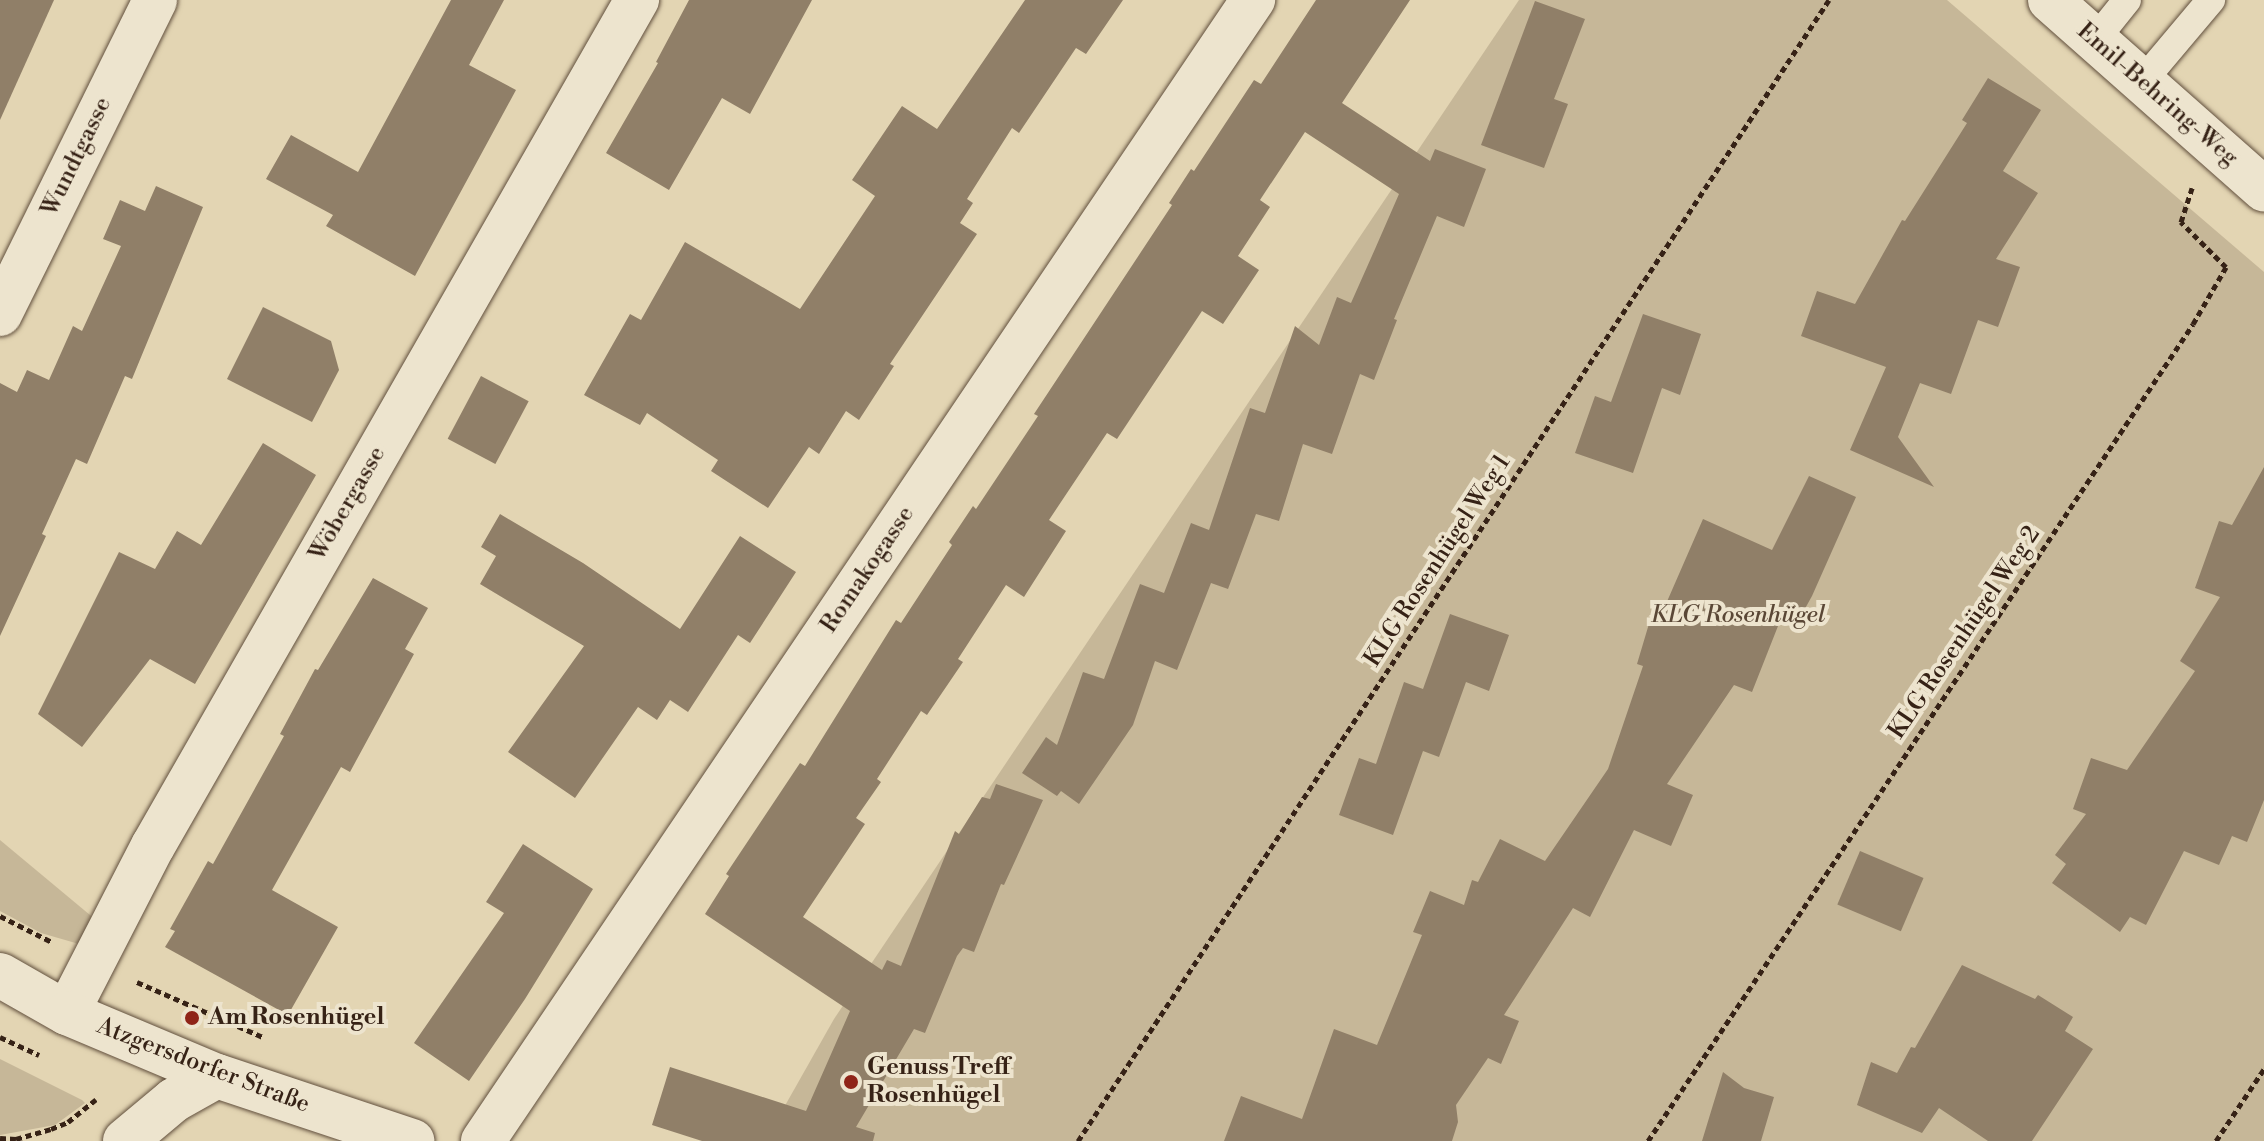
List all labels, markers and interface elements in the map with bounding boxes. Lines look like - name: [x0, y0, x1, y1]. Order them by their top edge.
- street label: Emil-Behring-Weg: [2071, 17, 2243, 173]
- street label: Wundtgasse: [36, 93, 118, 221]
- street label: Wöbergasse: [304, 442, 392, 566]
- street label: KLG Rosenhügel Weg 1: [1359, 450, 1517, 672]
- street label: Romakogasse: [815, 501, 921, 639]
- street label: KLG Rosenhügel Weg 2: [1883, 521, 2047, 745]
- park label: KLG Rosenhügel: [1650, 602, 1826, 630]
- place label: Am Rosenhügel: [208, 1004, 384, 1032]
- marker: Am Rosenhügel: [183, 1009, 201, 1027]
- street label: Atzgersdorfer Straße: [93, 1012, 313, 1120]
- place label: Genuss Treff Rosenhügel: [867, 1054, 1010, 1110]
- marker: Genuss Treff Rosenhügel: [842, 1073, 860, 1091]

